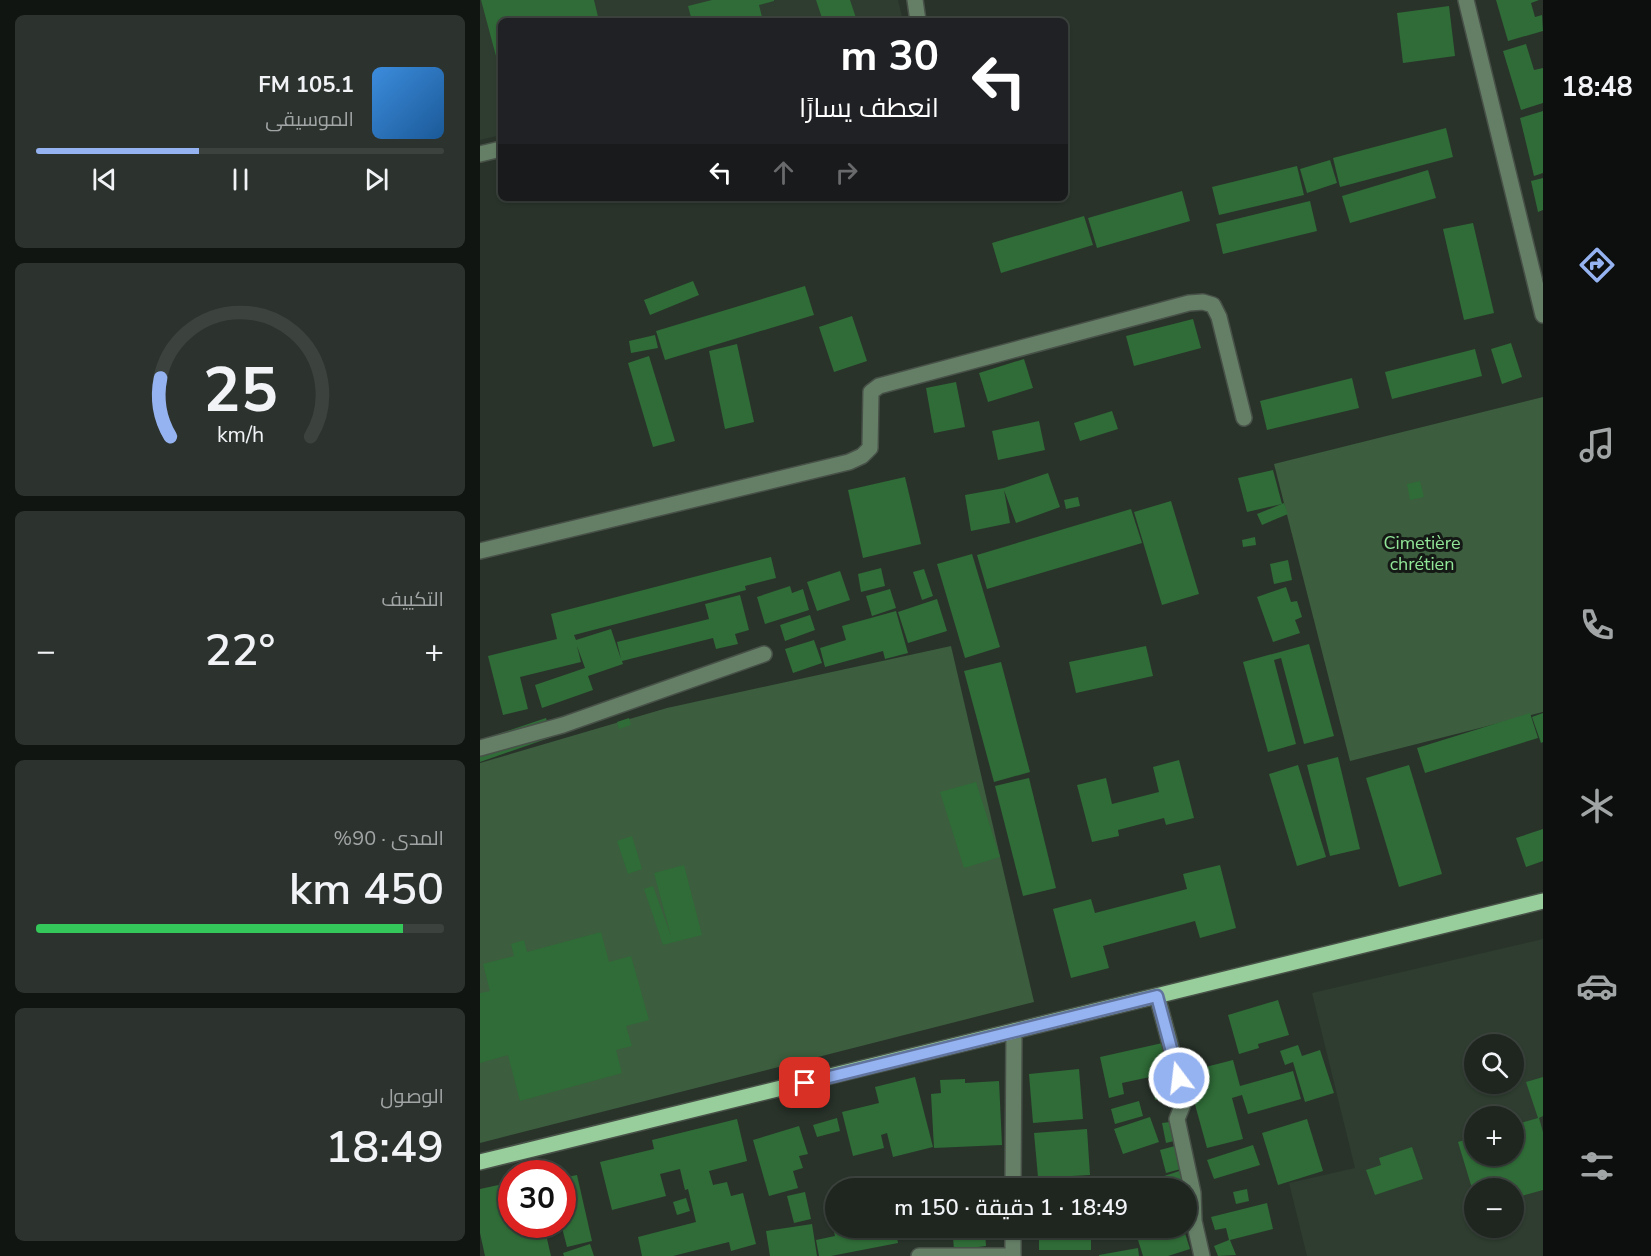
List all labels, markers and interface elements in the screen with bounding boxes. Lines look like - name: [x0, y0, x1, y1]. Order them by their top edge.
- text: 30 m: [840, 28, 939, 85]
- icon: left: [960, 42, 1038, 120]
- text: 18:48: [1561, 69, 1633, 106]
- text: 105.1 FM: [258, 70, 354, 100]
- text: انعطف يسارًا: [799, 90, 939, 127]
- text: الموسيقى: [265, 106, 354, 133]
- icon: left: [704, 156, 737, 189]
- icon: ahead: [767, 156, 800, 189]
- icon: right: [830, 156, 863, 189]
- icon: previous: [88, 163, 121, 196]
- icon: pause: [224, 163, 257, 196]
- icon: next: [360, 163, 393, 196]
- icon: directions: [1576, 244, 1618, 286]
- text: 25: [203, 348, 277, 433]
- text: km/h: [216, 420, 264, 450]
- icon: music: [1576, 424, 1618, 466]
- park label: Cimetière chrétien: [1383, 531, 1461, 576]
- text: التكييف: [381, 586, 444, 613]
- icon: phone: [1576, 604, 1618, 646]
- text: 22°: [205, 620, 275, 681]
- text: −: [36, 629, 56, 674]
- text: +: [424, 629, 444, 674]
- icon: climate: [1576, 785, 1618, 827]
- text: المدى · 90%: [334, 825, 444, 852]
- text: 450 km: [289, 859, 444, 920]
- icon: car: [1576, 965, 1618, 1007]
- map controls: [1464, 1034, 1524, 1238]
- button: search: [1464, 1034, 1524, 1094]
- position arrow: [1147, 1046, 1211, 1110]
- pin: [779, 1057, 830, 1108]
- icon: arrive: [788, 1066, 821, 1099]
- text: الوصول: [380, 1083, 444, 1110]
- button: +: [1464, 1106, 1524, 1166]
- text: 18:49: [325, 1117, 444, 1178]
- icon: filters: [1576, 1145, 1618, 1187]
- speed limit sign: 30: [498, 1160, 576, 1238]
- button: −: [1464, 1178, 1524, 1238]
- text: 18:49 · 1 دقيقة · 150 m: [894, 1193, 1128, 1223]

